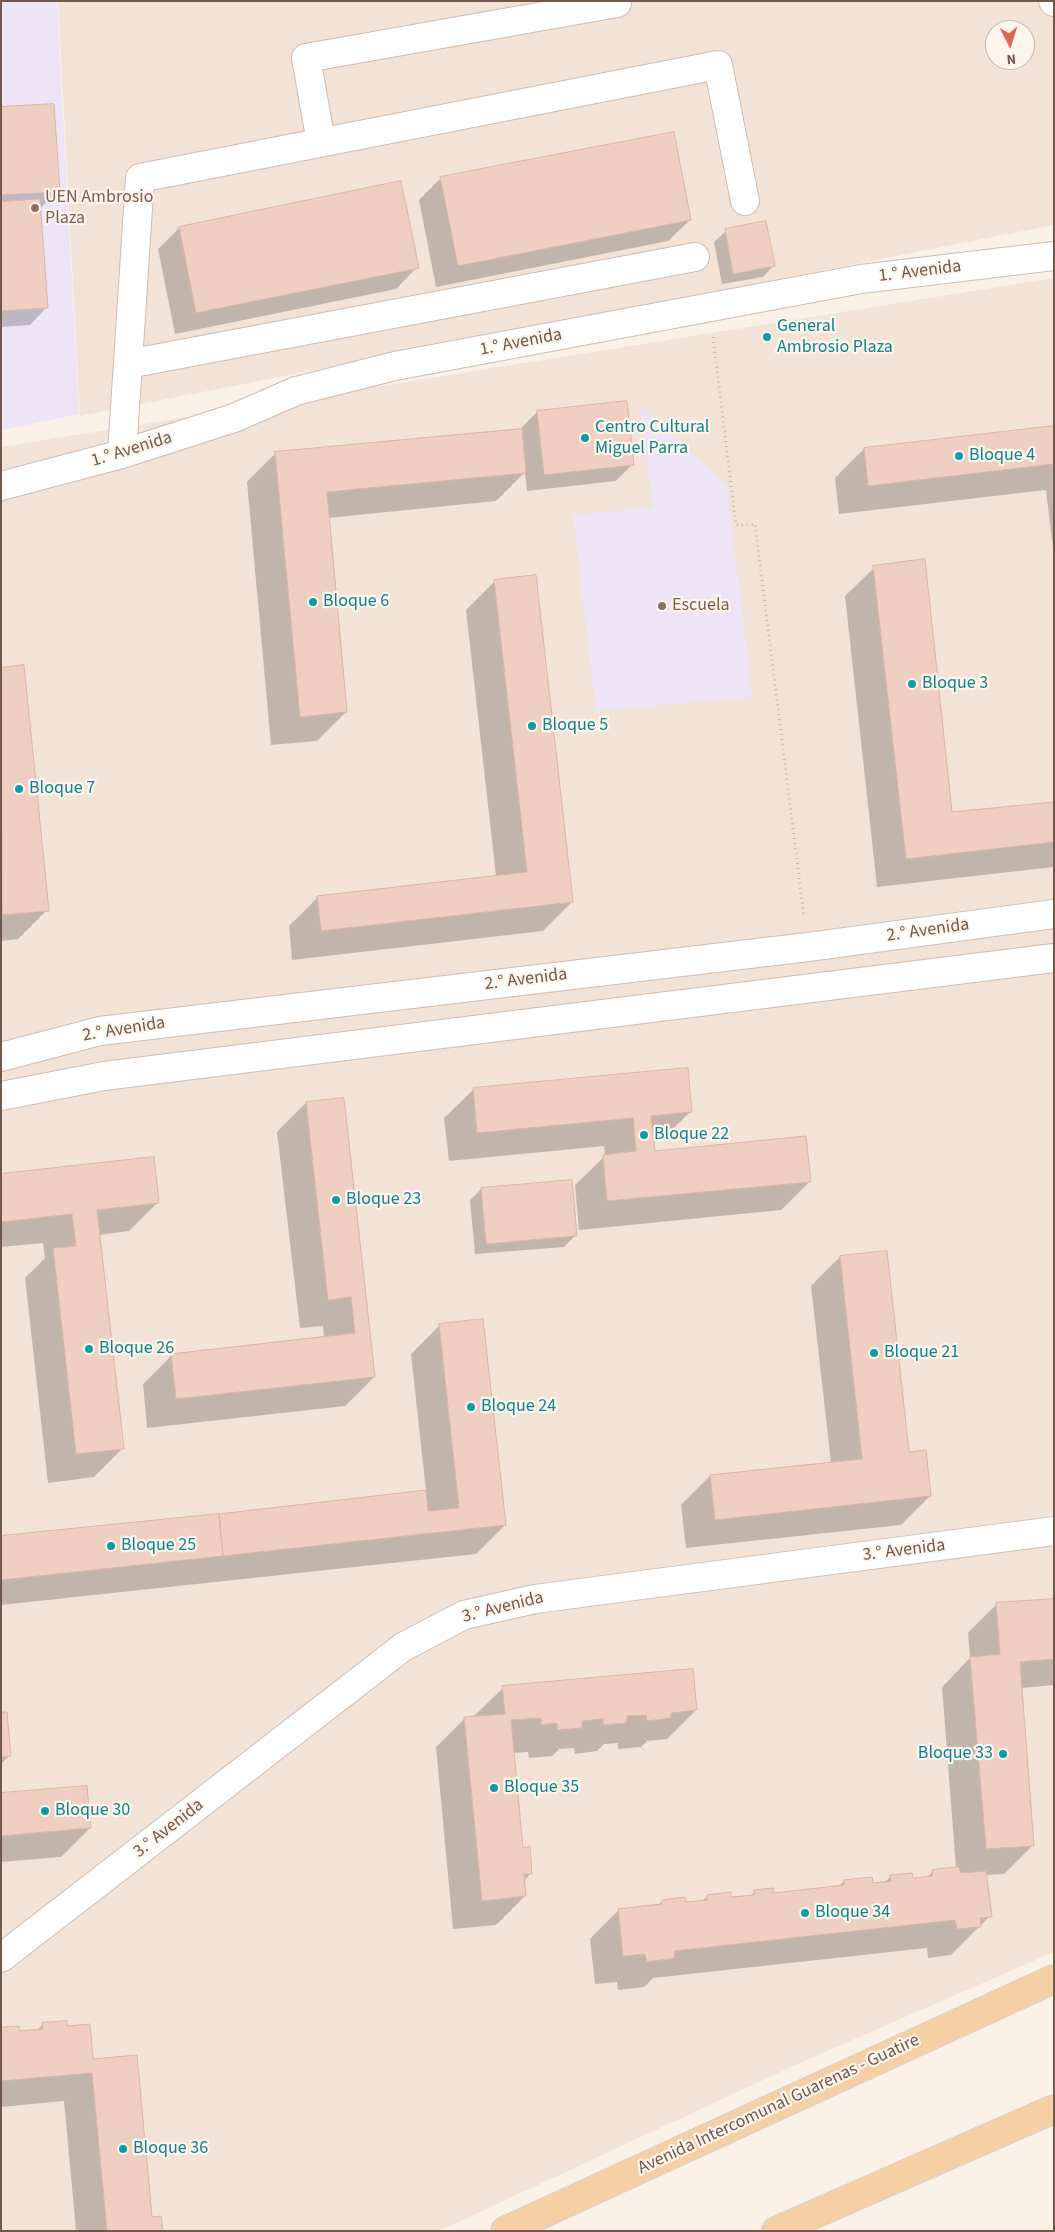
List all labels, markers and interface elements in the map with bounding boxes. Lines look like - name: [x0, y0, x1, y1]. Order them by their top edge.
- north arrow: [985, 20, 1035, 70]
- text: N: [1006, 49, 1017, 69]
- place label: UEN Ambrosio Plaza: [45, 187, 154, 230]
- marker: UEN Ambrosio Plaza: [29, 202, 41, 214]
- street label: 1.° Avenida: [877, 256, 963, 288]
- place label: General Ambrosio Plaza: [777, 316, 893, 358]
- street label: 1.° Avenida: [478, 324, 564, 362]
- marker: General Ambrosio Plaza: [761, 331, 773, 343]
- place label: Centro Cultural Miguel Parra: [595, 417, 709, 459]
- street label: 1.° Avenida: [89, 428, 175, 472]
- marker: Centro Cultural Miguel Parra: [579, 432, 591, 444]
- place label: Bloque 4: [969, 445, 1035, 467]
- marker: Bloque 4: [953, 450, 965, 462]
- place label: Bloque 6: [323, 591, 389, 613]
- place label: Escuela: [672, 595, 730, 617]
- marker: Bloque 6: [307, 596, 319, 608]
- marker: Escuela: [656, 600, 668, 612]
- place label: Bloque 3: [922, 673, 988, 695]
- marker: Bloque 3: [906, 678, 918, 690]
- place label: Bloque 5: [542, 715, 608, 737]
- marker: Bloque 5: [526, 720, 538, 732]
- place label: Bloque 7: [29, 778, 95, 800]
- marker: Bloque 7: [13, 783, 25, 795]
- street label: 2.° Avenida: [885, 915, 971, 947]
- street label: 2.° Avenida: [483, 964, 569, 996]
- street label: 2.° Avenida: [81, 1013, 167, 1047]
- place label: Bloque 22: [654, 1124, 729, 1146]
- marker: Bloque 22: [638, 1129, 650, 1141]
- place label: Bloque 23: [346, 1189, 421, 1211]
- marker: Bloque 23: [330, 1194, 342, 1206]
- place label: Bloque 26: [99, 1338, 174, 1360]
- place label: Bloque 21: [884, 1342, 959, 1364]
- marker: Bloque 26: [83, 1343, 95, 1355]
- marker: Bloque 21: [868, 1347, 880, 1359]
- place label: Bloque 24: [481, 1396, 556, 1418]
- marker: Bloque 24: [465, 1401, 477, 1413]
- place label: Bloque 25: [121, 1535, 196, 1557]
- street label: 3.° Avenida: [861, 1535, 947, 1567]
- marker: Bloque 25: [105, 1540, 117, 1552]
- street label: 3.° Avenida: [460, 1587, 546, 1629]
- place label: Bloque 33: [918, 1743, 993, 1765]
- marker: Bloque 33: [997, 1748, 1009, 1760]
- place label: Bloque 35: [504, 1777, 579, 1799]
- marker: Bloque 35: [488, 1782, 500, 1794]
- street label: 3.° Avenida: [130, 1795, 208, 1863]
- place label: Bloque 30: [55, 1800, 130, 1822]
- marker: Bloque 30: [39, 1805, 51, 1817]
- place label: Bloque 34: [815, 1902, 890, 1924]
- marker: Bloque 34: [799, 1907, 811, 1919]
- street label: Avenida Intercomunal Guarenas - Guatire: [635, 2030, 923, 2180]
- place label: Bloque 36: [133, 2138, 208, 2160]
- marker: Bloque 36: [117, 2143, 129, 2155]

